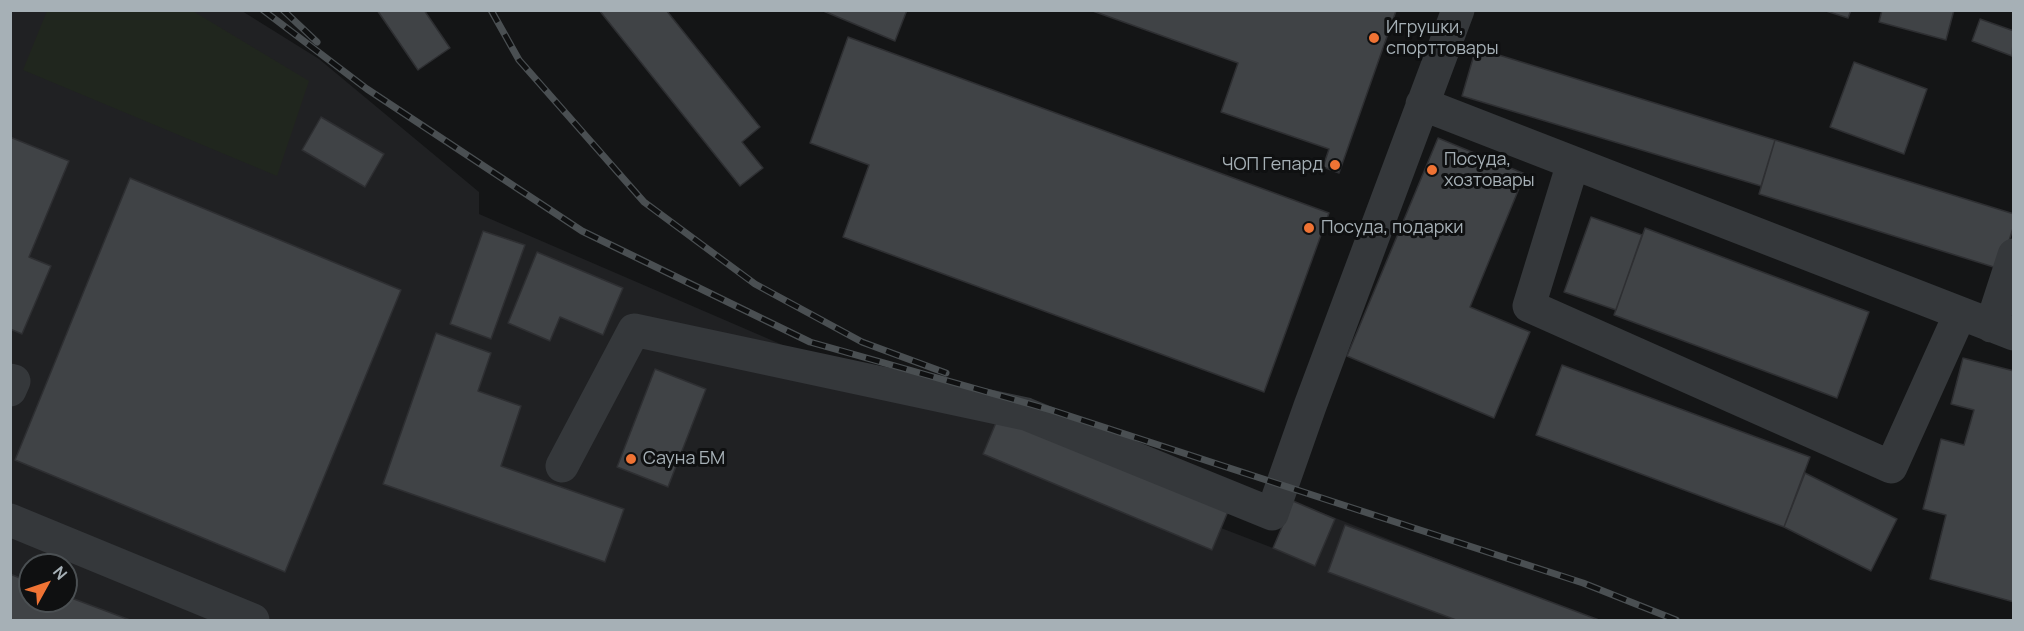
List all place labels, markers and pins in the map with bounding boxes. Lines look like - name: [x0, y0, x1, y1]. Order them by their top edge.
- place label: Игрушки, спорттовары: [1386, 17, 1499, 60]
- marker: Игрушки, спорттовары: [1367, 31, 1381, 45]
- place label: Посуда, хозтовары: [1444, 149, 1535, 192]
- place label: ЧОП Гепард: [1222, 154, 1323, 176]
- marker: ЧОП Гепард: [1328, 158, 1342, 172]
- marker: Посуда, хозтовары: [1425, 163, 1439, 177]
- place label: Посуда, подарки: [1321, 217, 1463, 239]
- marker: Посуда, подарки: [1302, 221, 1316, 235]
- place label: Сауна БМ: [643, 448, 725, 470]
- marker: Сауна БМ: [624, 452, 638, 466]

